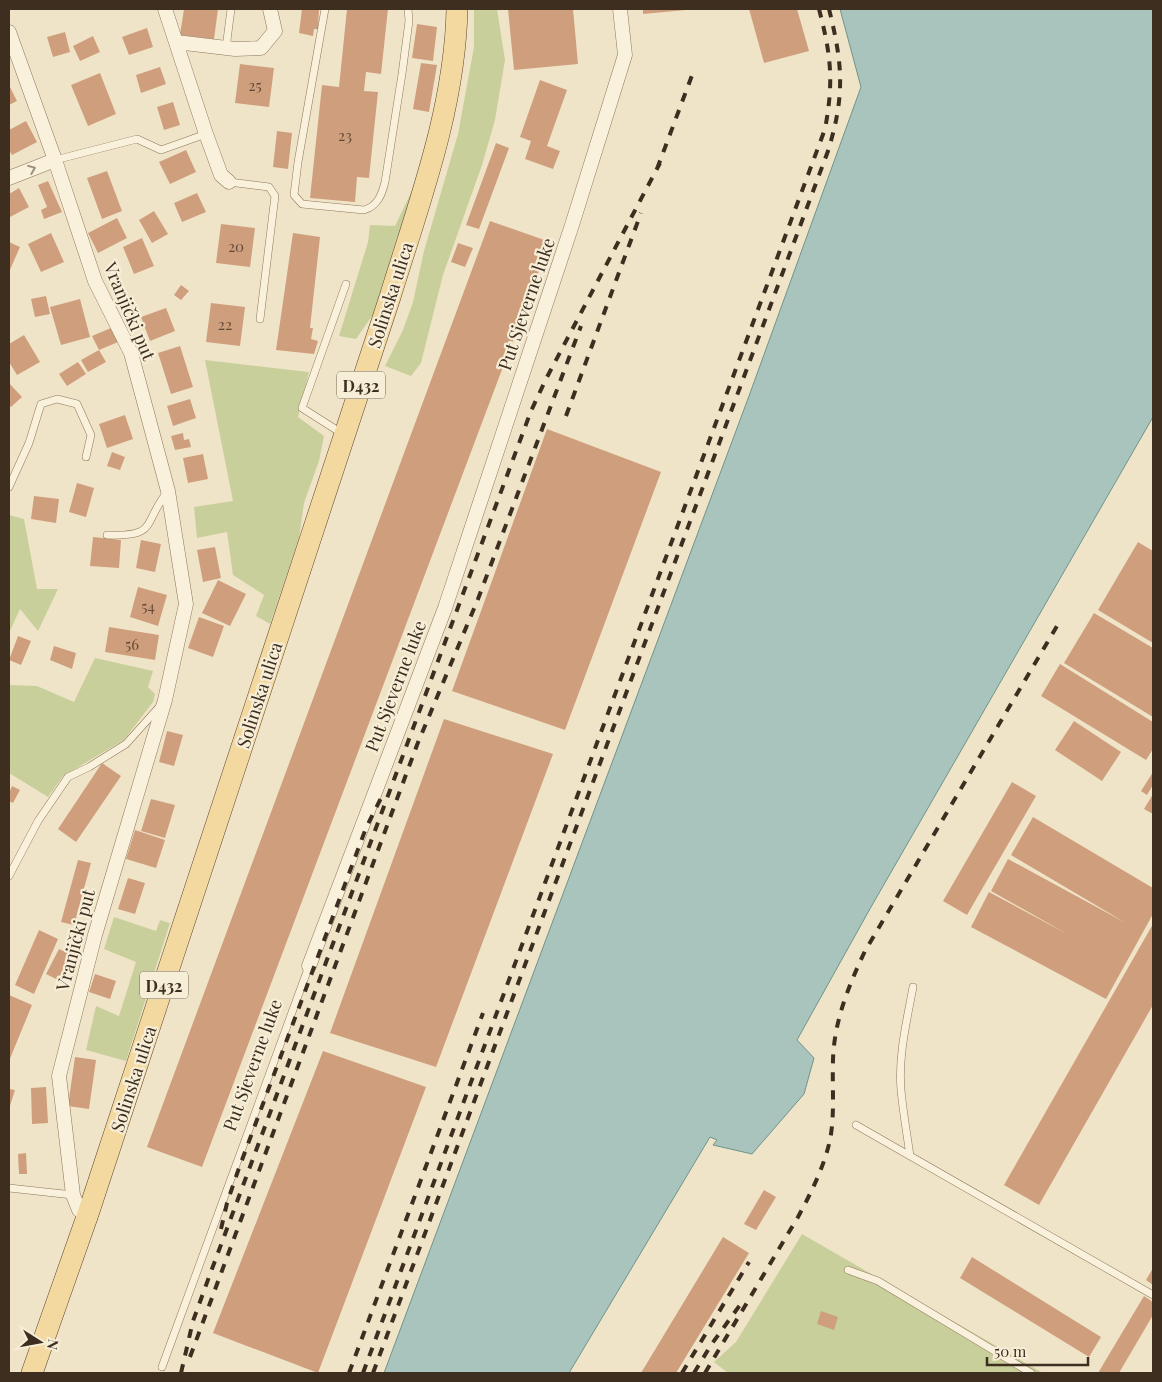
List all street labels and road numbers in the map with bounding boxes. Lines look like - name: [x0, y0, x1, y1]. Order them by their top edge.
- street label: Put Sjeverne luke: [492, 234, 560, 374]
- street label: Solinska ulica: [362, 239, 418, 351]
- street label: Vranjički put: [98, 257, 162, 364]
- road number: D432: [337, 372, 385, 398]
- street label: Put Sjeverne luke: [359, 617, 431, 755]
- street label: Solinska ulica: [231, 639, 287, 751]
- street label: Vranjički put: [50, 886, 100, 994]
- road number: D432: [140, 972, 188, 998]
- street label: Put Sjeverne luke: [217, 996, 287, 1134]
- street label: Solinska ulica: [105, 1023, 161, 1135]

